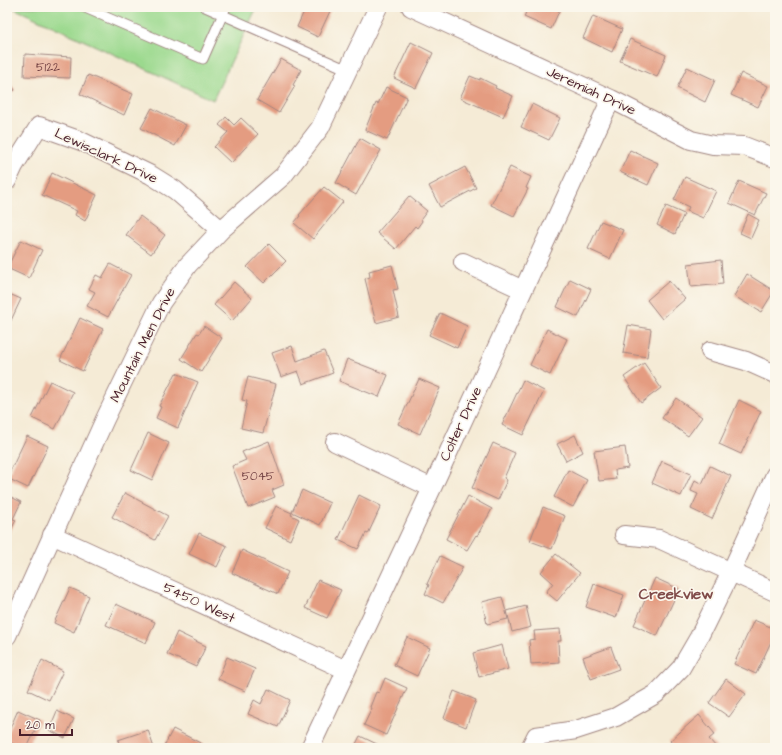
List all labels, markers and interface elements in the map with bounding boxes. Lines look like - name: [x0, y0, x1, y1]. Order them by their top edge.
- house number: 5122: [36, 59, 60, 76]
- street label: Jeremiah Drive: [543, 61, 639, 121]
- street label: Lewisclark Drive: [51, 123, 161, 189]
- street label: Mountain Men Drive: [105, 284, 181, 406]
- street label: Colter Drive: [435, 383, 487, 465]
- house number: 5045: [242, 468, 275, 485]
- street label: 5450 West: [160, 578, 239, 629]
- district label: Creekview: [639, 584, 713, 605]
- scale bar: [20, 711, 72, 737]
- text: 20 m: [26, 717, 55, 734]

